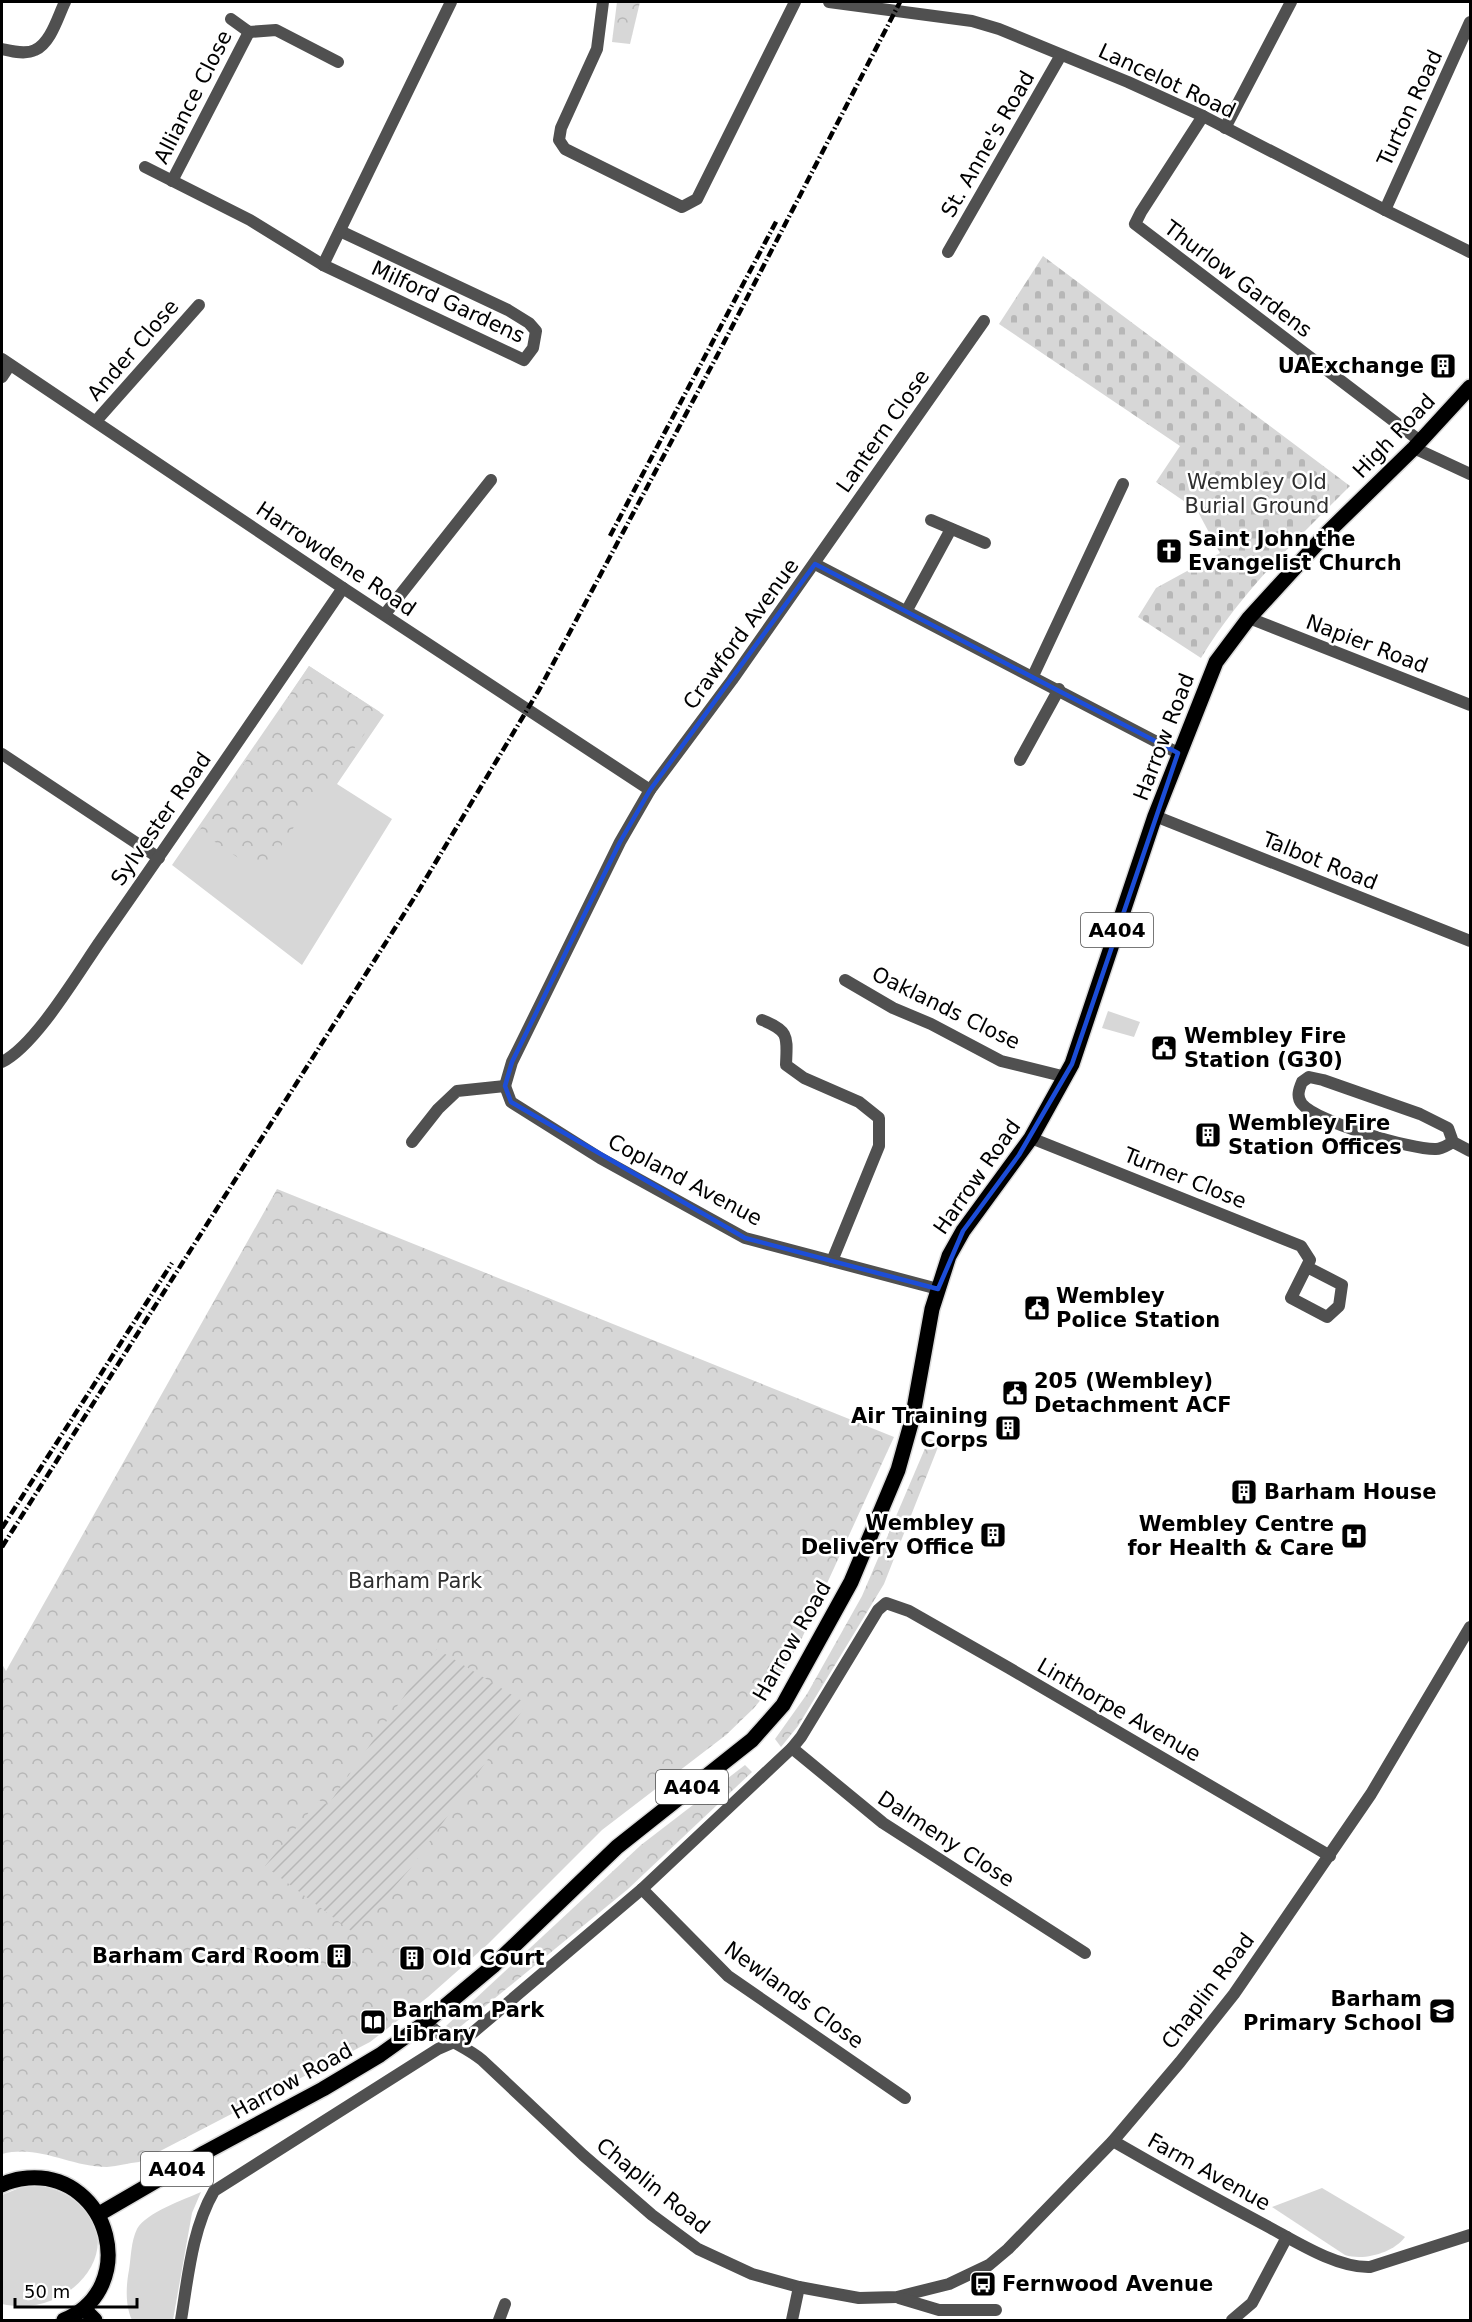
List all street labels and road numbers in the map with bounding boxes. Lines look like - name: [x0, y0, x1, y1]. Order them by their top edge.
- street label: Alliance Close: [149, 26, 237, 168]
- street label: Lancelot Road: [1095, 39, 1239, 123]
- street label: Turton Road: [1372, 46, 1447, 171]
- street label: St. Anne's Road: [936, 67, 1040, 221]
- street label: Thurlow Gardens: [1159, 215, 1317, 342]
- street label: Milford Gardens: [368, 256, 528, 348]
- street label: Ander Close: [82, 294, 184, 406]
- street label: Lantern Close: [832, 365, 934, 497]
- street label: High Road: [1348, 389, 1440, 483]
- street label: Harrowdene Road: [252, 497, 420, 621]
- street label: Crawford Avenue: [678, 554, 804, 714]
- street label: Napier Road: [1303, 610, 1431, 678]
- street label: Harrow Road: [1129, 670, 1199, 804]
- street label: Sylvester Road: [106, 748, 216, 890]
- street label: Talbot Road: [1258, 827, 1381, 895]
- road number: A404: [1081, 913, 1153, 947]
- street label: Oaklands Close: [868, 962, 1024, 1054]
- street label: Harrow Road: [929, 1115, 1025, 1239]
- street label: Copland Avenue: [604, 1129, 766, 1231]
- street label: Turner Close: [1119, 1142, 1250, 1213]
- street label: Harrow Road: [748, 1577, 836, 1705]
- street label: Linthorpe Avenue: [1033, 1653, 1205, 1767]
- road number: A404: [656, 1770, 728, 1804]
- street label: Dalmeny Close: [873, 1786, 1019, 1892]
- street label: Chaplin Road: [1157, 1928, 1259, 2054]
- street label: Newlands Close: [720, 1937, 868, 2053]
- street label: Harrow Road: [227, 2038, 357, 2124]
- street label: Farm Avenue: [1144, 2128, 1274, 2216]
- street label: Chaplin Road: [592, 2133, 714, 2239]
- road number: A404: [141, 2152, 213, 2186]

